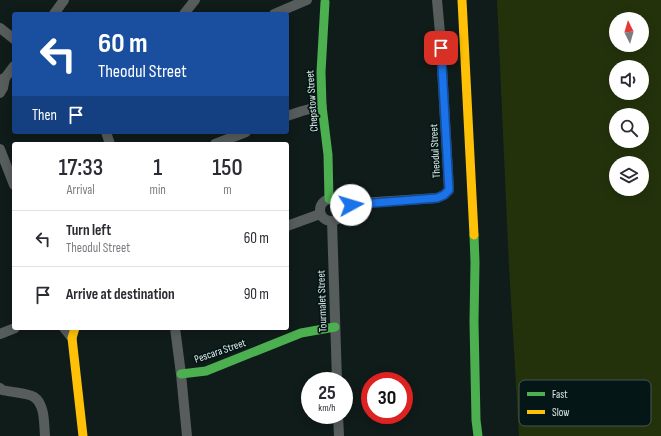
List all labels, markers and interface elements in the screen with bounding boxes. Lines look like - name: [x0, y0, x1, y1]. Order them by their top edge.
- north arrow: [609, 12, 649, 52]
- map controls: [609, 12, 649, 196]
- text: 60 m: [98, 27, 147, 60]
- icon: left: [32, 28, 84, 80]
- pin: [424, 31, 458, 65]
- icon: arrive: [430, 37, 452, 59]
- button: sound: [609, 60, 649, 100]
- text: Theodul Street: [98, 61, 187, 82]
- street label: Chepstow Street: [303, 69, 321, 132]
- icon: arrive: [65, 104, 87, 126]
- text: Then: [32, 106, 57, 125]
- button: search: [609, 108, 649, 148]
- street label: Theodul Street: [427, 123, 443, 178]
- text: 17:33: [58, 153, 103, 182]
- text: 1: [153, 153, 162, 182]
- text: 150: [212, 153, 243, 182]
- button: layers: [609, 156, 649, 196]
- text: Arrival: [67, 182, 95, 198]
- text: min: [150, 182, 166, 198]
- text: m: [223, 182, 232, 198]
- position arrow: [330, 184, 372, 226]
- text: Turn left: [66, 221, 111, 240]
- icon: left: [32, 228, 54, 250]
- text: 60 m: [244, 229, 269, 248]
- text: Theodul Street: [66, 240, 130, 256]
- street label: Tourmalet Street: [314, 269, 330, 332]
- icon: arrive: [32, 284, 54, 306]
- text: Arrive at destination: [66, 285, 175, 304]
- text: 90 m: [244, 285, 269, 304]
- street label: Pescara Street: [193, 336, 248, 366]
- speed limit sign: 30: [361, 372, 413, 424]
- legend: [519, 380, 651, 426]
- text: 25: [318, 381, 336, 405]
- text: Fast: [552, 388, 568, 401]
- text: km/h: [318, 402, 336, 414]
- text: Slow: [552, 406, 569, 419]

